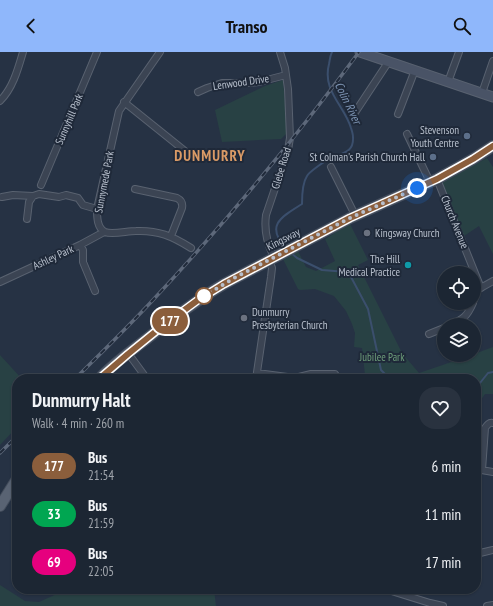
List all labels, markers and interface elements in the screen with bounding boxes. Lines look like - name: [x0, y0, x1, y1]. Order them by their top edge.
- icon: back: [20, 15, 42, 37]
- text: Transo: [225, 15, 268, 38]
- icon: search: [451, 15, 473, 37]
- street label: Lenwood Drive: [212, 71, 270, 93]
- water label: Colin River: [332, 79, 366, 128]
- street label: Sunnyhill Park: [52, 91, 86, 147]
- place label: Stevenson Youth Centre: [410, 123, 459, 150]
- marker: Stevenson Youth Centre: [462, 131, 472, 141]
- street label: Glebe Road: [268, 145, 294, 191]
- district label: DUNMURRY: [174, 146, 246, 165]
- street label: Sunnymede Park: [91, 149, 117, 214]
- place label: St Colman's Parish Church Hall: [310, 150, 425, 164]
- marker: St Colman's Parish Church Hall: [428, 152, 438, 162]
- your location: [407, 178, 427, 198]
- street label: Church Avenue: [438, 193, 472, 251]
- street label: Kingsway: [264, 224, 303, 253]
- place label: Kingsway Church: [375, 226, 440, 240]
- marker: Kingsway Church: [362, 228, 372, 238]
- street label: Ashley Park: [30, 241, 76, 272]
- place label: The Hill Medical Practice: [338, 252, 400, 279]
- marker: The Hill Medical Practice: [403, 260, 413, 270]
- map controls: [437, 266, 481, 362]
- button: locate: [437, 266, 481, 310]
- unlabelled marker: [195, 287, 213, 305]
- place label: Dunmurry Presbyterian Church: [252, 305, 328, 332]
- line badge: 177: [147, 308, 193, 334]
- text: 177: [160, 312, 180, 330]
- marker: Dunmurry Presbyterian Church: [239, 313, 249, 323]
- button: layers: [437, 318, 481, 362]
- park label: Jubilee Park: [359, 350, 405, 364]
- button: heart: [419, 387, 461, 429]
- text: Dunmurry Halt: [32, 388, 130, 412]
- text: Walk · 4 min · 260 m: [32, 415, 124, 432]
- text: Bus: [88, 448, 107, 467]
- text: 177: [44, 457, 64, 475]
- text: 6 min: [431, 457, 461, 476]
- text: 21:54: [88, 467, 114, 484]
- text: Bus: [88, 496, 107, 515]
- text: 33: [47, 505, 61, 523]
- text: 11 min: [425, 505, 461, 524]
- text: 21:59: [88, 515, 114, 532]
- text: Bus: [88, 544, 107, 563]
- text: 69: [47, 553, 61, 571]
- text: 17 min: [425, 553, 461, 572]
- text: 22:05: [88, 563, 114, 580]

